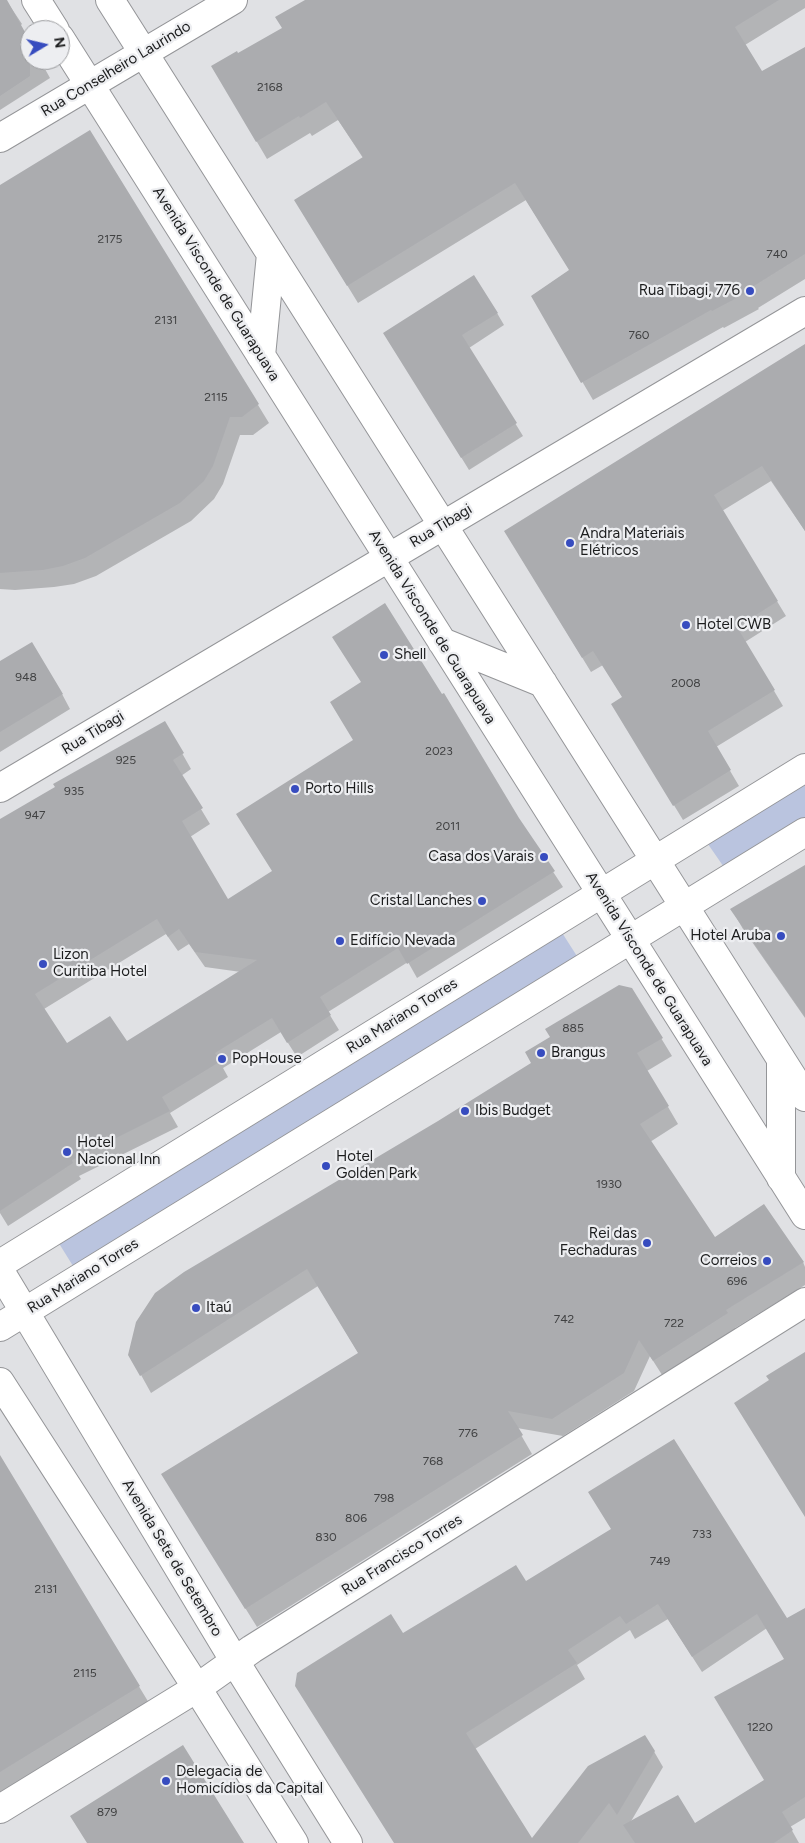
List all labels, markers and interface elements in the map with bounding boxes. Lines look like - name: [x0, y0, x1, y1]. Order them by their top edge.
- street label: Rua Conselheiro Laurindo: [38, 17, 194, 121]
- north arrow: [20, 20, 70, 70]
- text: N: [50, 36, 69, 49]
- house number: 2168: [257, 80, 283, 94]
- street label: Avenida Visconde de Guarapuava: [149, 184, 283, 384]
- house number: 2175: [97, 232, 123, 246]
- house number: 740: [766, 247, 788, 261]
- place label: Rua Tibagi, 776: [639, 282, 740, 300]
- marker: Rua Tibagi, 776: [744, 285, 756, 297]
- house number: 2131: [154, 313, 178, 327]
- house number: 760: [629, 328, 649, 342]
- house number: 2115: [204, 390, 228, 404]
- street label: Rua Tibagi: [407, 500, 475, 552]
- place label: Andra Materiais Elétricos: [580, 525, 685, 560]
- street label: Avenida Visconde de Guarapuava: [365, 527, 499, 727]
- marker: Andra Materiais Elétricos: [564, 537, 576, 549]
- place label: Hotel CWB: [696, 616, 771, 634]
- marker: Hotel CWB: [680, 619, 692, 631]
- place label: Shell: [394, 646, 426, 664]
- marker: Shell: [378, 649, 390, 661]
- house number: 948: [15, 670, 37, 684]
- house number: 2008: [671, 676, 701, 690]
- street label: Rua Tibagi: [59, 707, 127, 759]
- house number: 2023: [425, 744, 453, 758]
- house number: 925: [116, 753, 136, 767]
- place label: Porto Hills: [305, 780, 374, 798]
- marker: Porto Hills: [289, 783, 301, 795]
- house number: 935: [64, 784, 84, 798]
- house number: 947: [25, 808, 45, 822]
- house number: 2011: [436, 819, 460, 833]
- place label: Casa dos Varais: [428, 848, 534, 866]
- marker: Casa dos Varais: [538, 851, 550, 863]
- street label: Avenida Visconde de Guarapuava: [582, 869, 716, 1069]
- place label: Cristal Lanches: [370, 892, 472, 910]
- marker: Cristal Lanches: [476, 895, 488, 907]
- place label: Hotel Aruba: [690, 927, 771, 945]
- marker: Hotel Aruba: [775, 930, 787, 942]
- place label: Edifício Nevada: [350, 932, 455, 950]
- marker: Edifício Nevada: [334, 935, 346, 947]
- place label: Lizon Curitiba Hotel: [53, 946, 147, 981]
- marker: Lizon Curitiba Hotel: [37, 958, 49, 970]
- street label: Rua Mariano Torres: [343, 975, 461, 1057]
- house number: 885: [562, 1021, 584, 1035]
- place label: Brangus: [551, 1044, 605, 1062]
- marker: Brangus: [535, 1047, 547, 1059]
- place label: PopHouse: [232, 1050, 302, 1068]
- marker: PopHouse: [216, 1053, 228, 1065]
- place label: Ibis Budget: [475, 1102, 551, 1120]
- marker: Ibis Budget: [459, 1105, 471, 1117]
- place label: Hotel Nacional Inn: [77, 1134, 160, 1169]
- marker: Hotel Nacional Inn: [61, 1146, 73, 1158]
- place label: Hotel Golden Park: [336, 1148, 417, 1183]
- marker: Hotel Golden Park: [320, 1160, 332, 1172]
- house number: 1930: [596, 1177, 622, 1191]
- place label: Rei das Fechaduras: [560, 1225, 637, 1260]
- street label: Rua Mariano Torres: [24, 1235, 142, 1317]
- marker: Rei das Fechaduras: [641, 1237, 653, 1249]
- place label: Correios: [700, 1252, 757, 1270]
- marker: Correios: [761, 1255, 773, 1267]
- house number: 696: [727, 1274, 747, 1288]
- place label: Itaú: [206, 1299, 232, 1317]
- marker: Itaú: [190, 1302, 202, 1314]
- house number: 742: [554, 1312, 574, 1326]
- house number: 722: [664, 1316, 684, 1330]
- house number: 776: [458, 1426, 478, 1440]
- house number: 768: [423, 1454, 443, 1468]
- street label: Avenida Sete de Setembro: [118, 1476, 226, 1640]
- house number: 798: [374, 1491, 394, 1505]
- street label: Rua Francisco Torres: [338, 1511, 466, 1599]
- house number: 806: [345, 1511, 367, 1525]
- house number: 733: [692, 1527, 712, 1541]
- house number: 830: [315, 1530, 337, 1544]
- house number: 749: [650, 1554, 670, 1568]
- house number: 2131: [34, 1582, 58, 1596]
- house number: 2115: [73, 1666, 97, 1680]
- house number: 1220: [747, 1720, 773, 1734]
- place label: Delegacia de Homicídios da Capital: [176, 1763, 323, 1798]
- marker: Delegacia de Homicídios da Capital: [160, 1775, 172, 1787]
- house number: 879: [97, 1805, 117, 1819]

